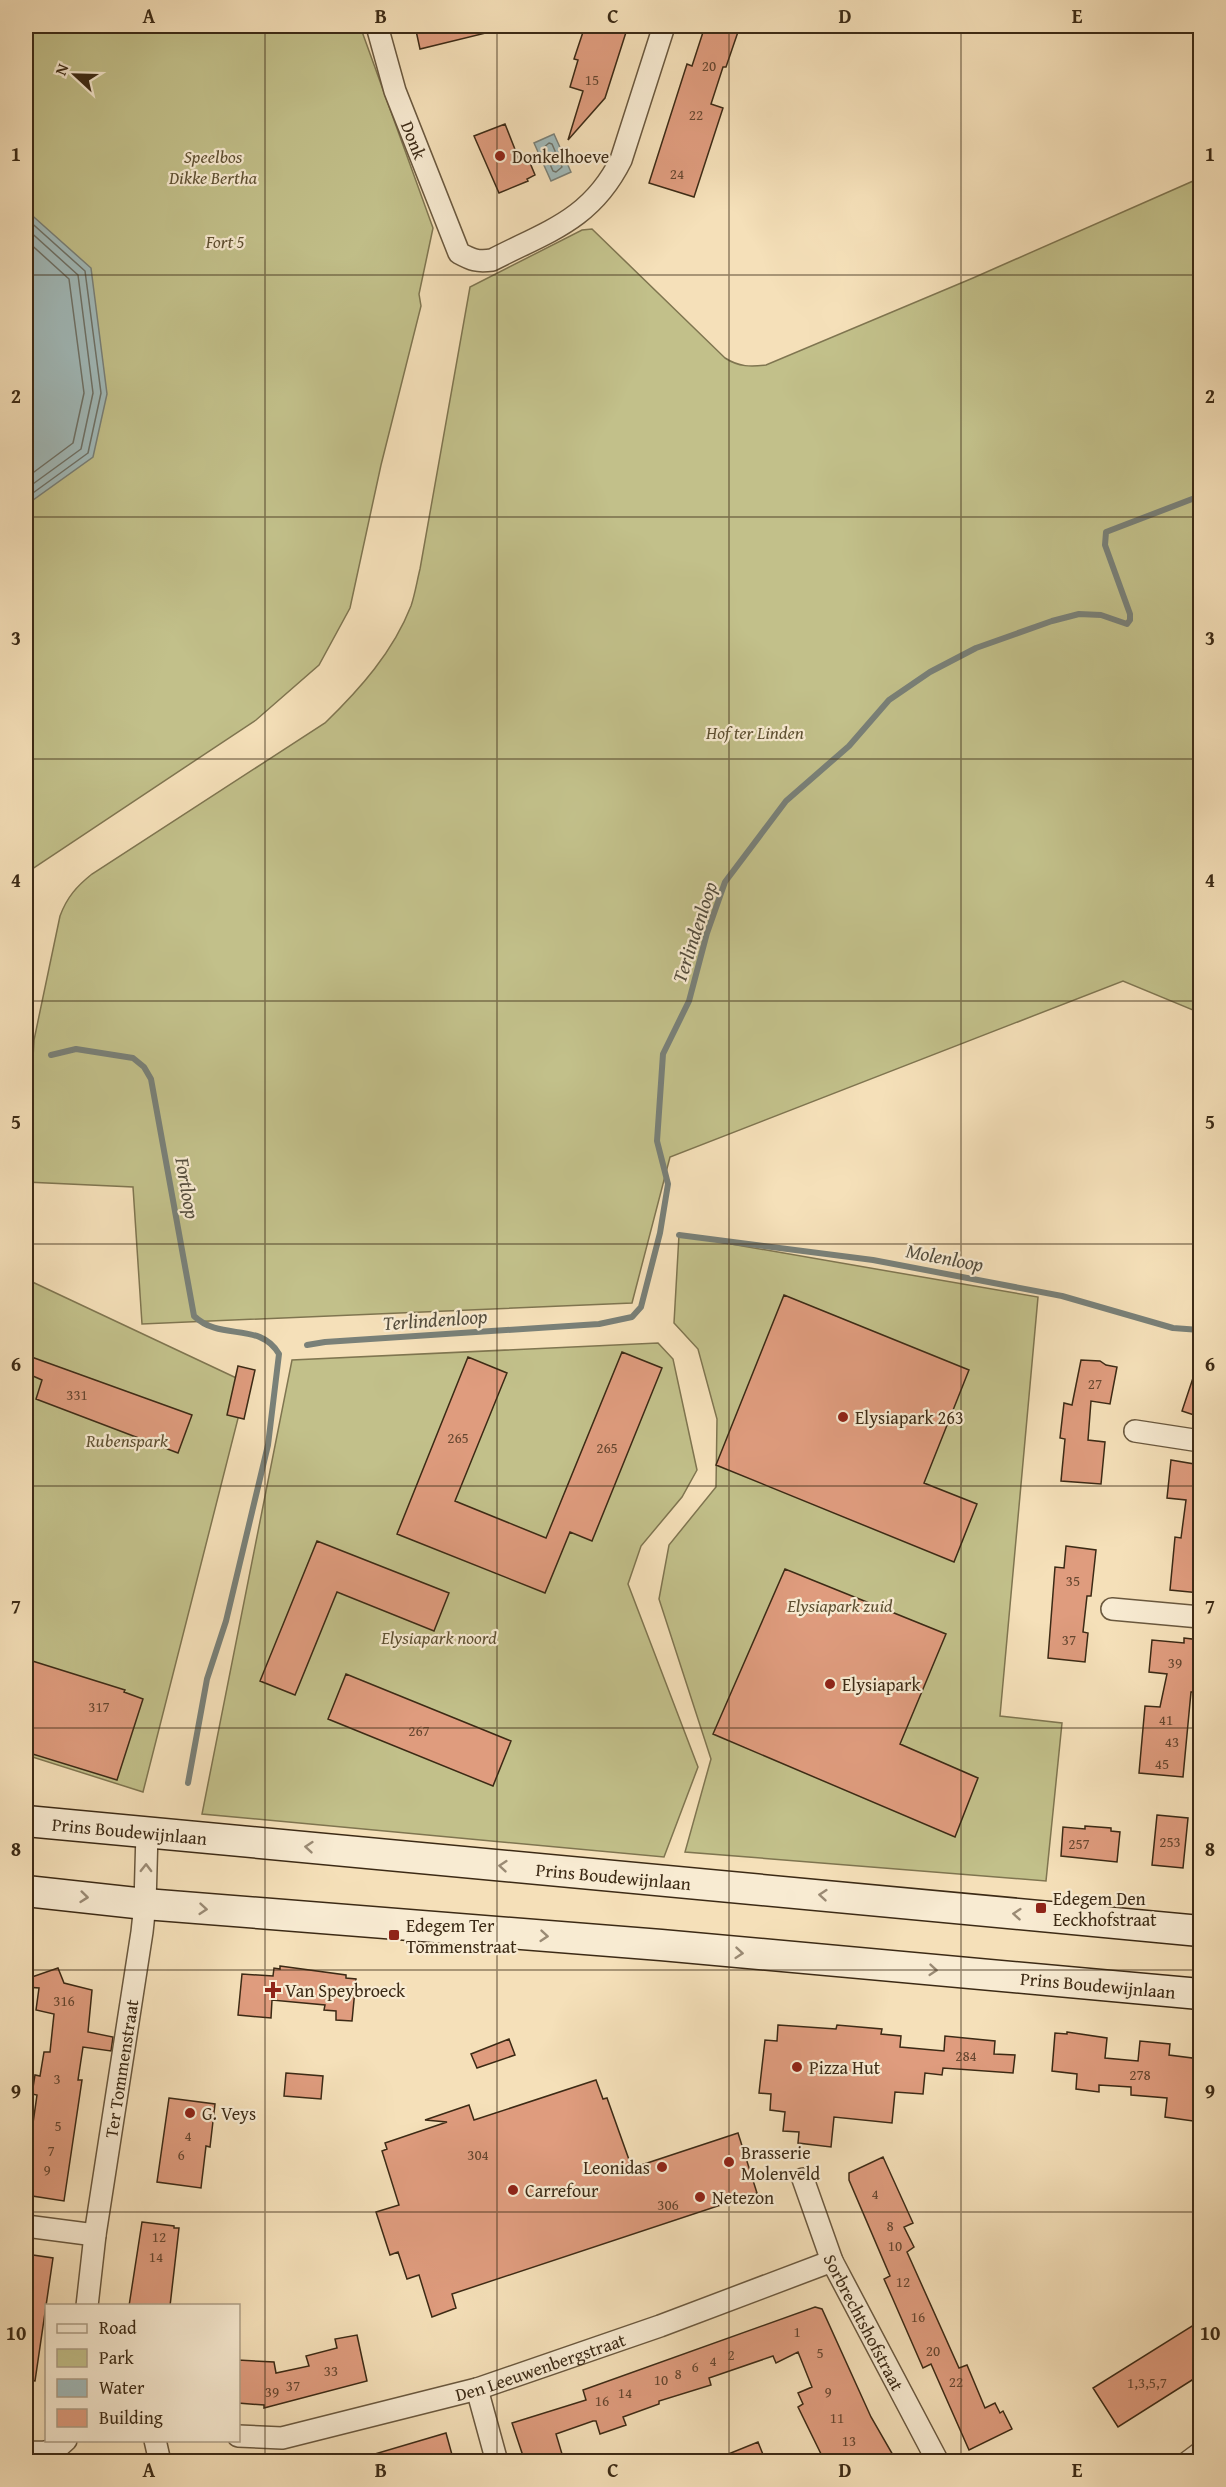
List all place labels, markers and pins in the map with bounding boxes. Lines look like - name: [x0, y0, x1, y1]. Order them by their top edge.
- place label: Donkelhoeve: [512, 143, 609, 170]
- marker: Donkelhoeve: [493, 149, 507, 163]
- place label: Elysiapark 263: [855, 1404, 964, 1431]
- marker: Elysiapark 263: [836, 1410, 850, 1424]
- place label: Elysiapark: [842, 1671, 921, 1698]
- marker: Elysiapark: [823, 1677, 837, 1691]
- place label: Edegem Den Eeckhofstraat: [1053, 1885, 1157, 1933]
- marker: Edegem Den Eeckhofstraat: [1034, 1901, 1048, 1915]
- place label: Edegem Ter Tommenstraat: [406, 1912, 517, 1960]
- marker: Edegem Ter Tommenstraat: [387, 1928, 401, 1942]
- place label: Van Speybroeck: [285, 1977, 406, 2004]
- marker: Van Speybroeck: [266, 1983, 280, 1997]
- place label: Pizza Hut: [809, 2054, 881, 2081]
- marker: Pizza Hut: [790, 2060, 804, 2074]
- place label: G. Veys: [202, 2100, 256, 2127]
- marker: G. Veys: [183, 2106, 197, 2120]
- place label: Brasserie Molenveld: [741, 2139, 821, 2187]
- place label: Leonidas: [583, 2154, 650, 2181]
- marker: Brasserie Molenveld: [722, 2155, 736, 2169]
- marker: Leonidas: [655, 2160, 669, 2174]
- place label: Carrefour: [525, 2177, 599, 2204]
- marker: Carrefour: [506, 2183, 520, 2197]
- place label: Netezon: [712, 2184, 774, 2211]
- marker: Netezon: [693, 2190, 707, 2204]

